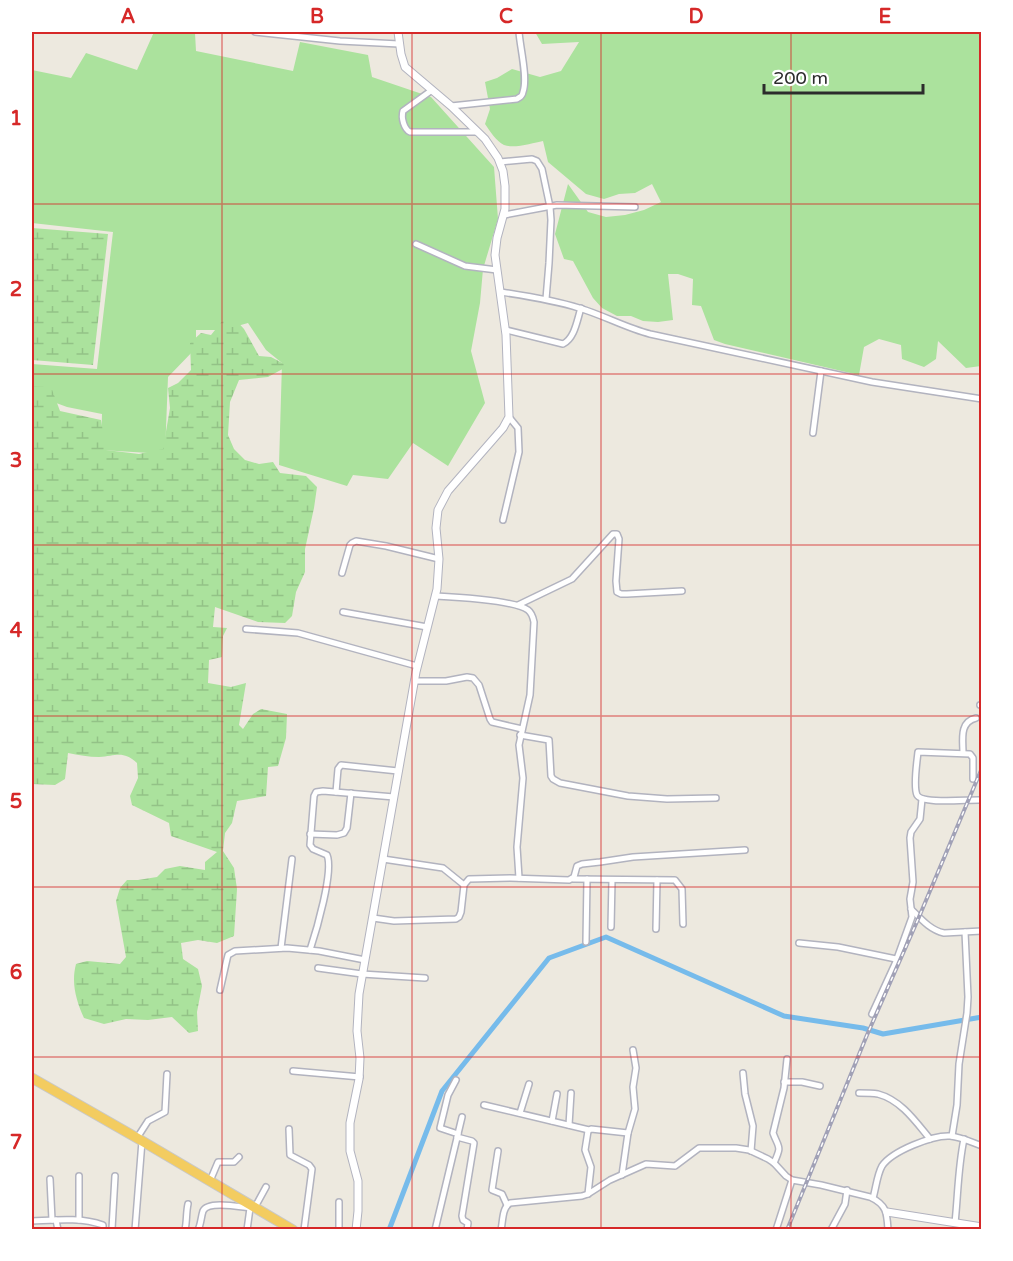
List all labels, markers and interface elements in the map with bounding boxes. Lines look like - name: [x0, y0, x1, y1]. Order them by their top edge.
- text: A: [121, 5, 136, 29]
- text: B: [310, 5, 324, 29]
- text: C: [499, 5, 513, 29]
- text: D: [688, 5, 704, 29]
- text: E: [879, 5, 892, 29]
- scale bar: [764, 57, 923, 95]
- text: 200 m: [773, 67, 828, 89]
- text: 1: [10, 107, 22, 131]
- text: 2: [10, 278, 22, 302]
- text: 3: [10, 449, 22, 473]
- text: 4: [10, 619, 23, 643]
- text: 5: [10, 790, 22, 814]
- text: 6: [10, 961, 22, 985]
- text: 7: [10, 1131, 22, 1155]

